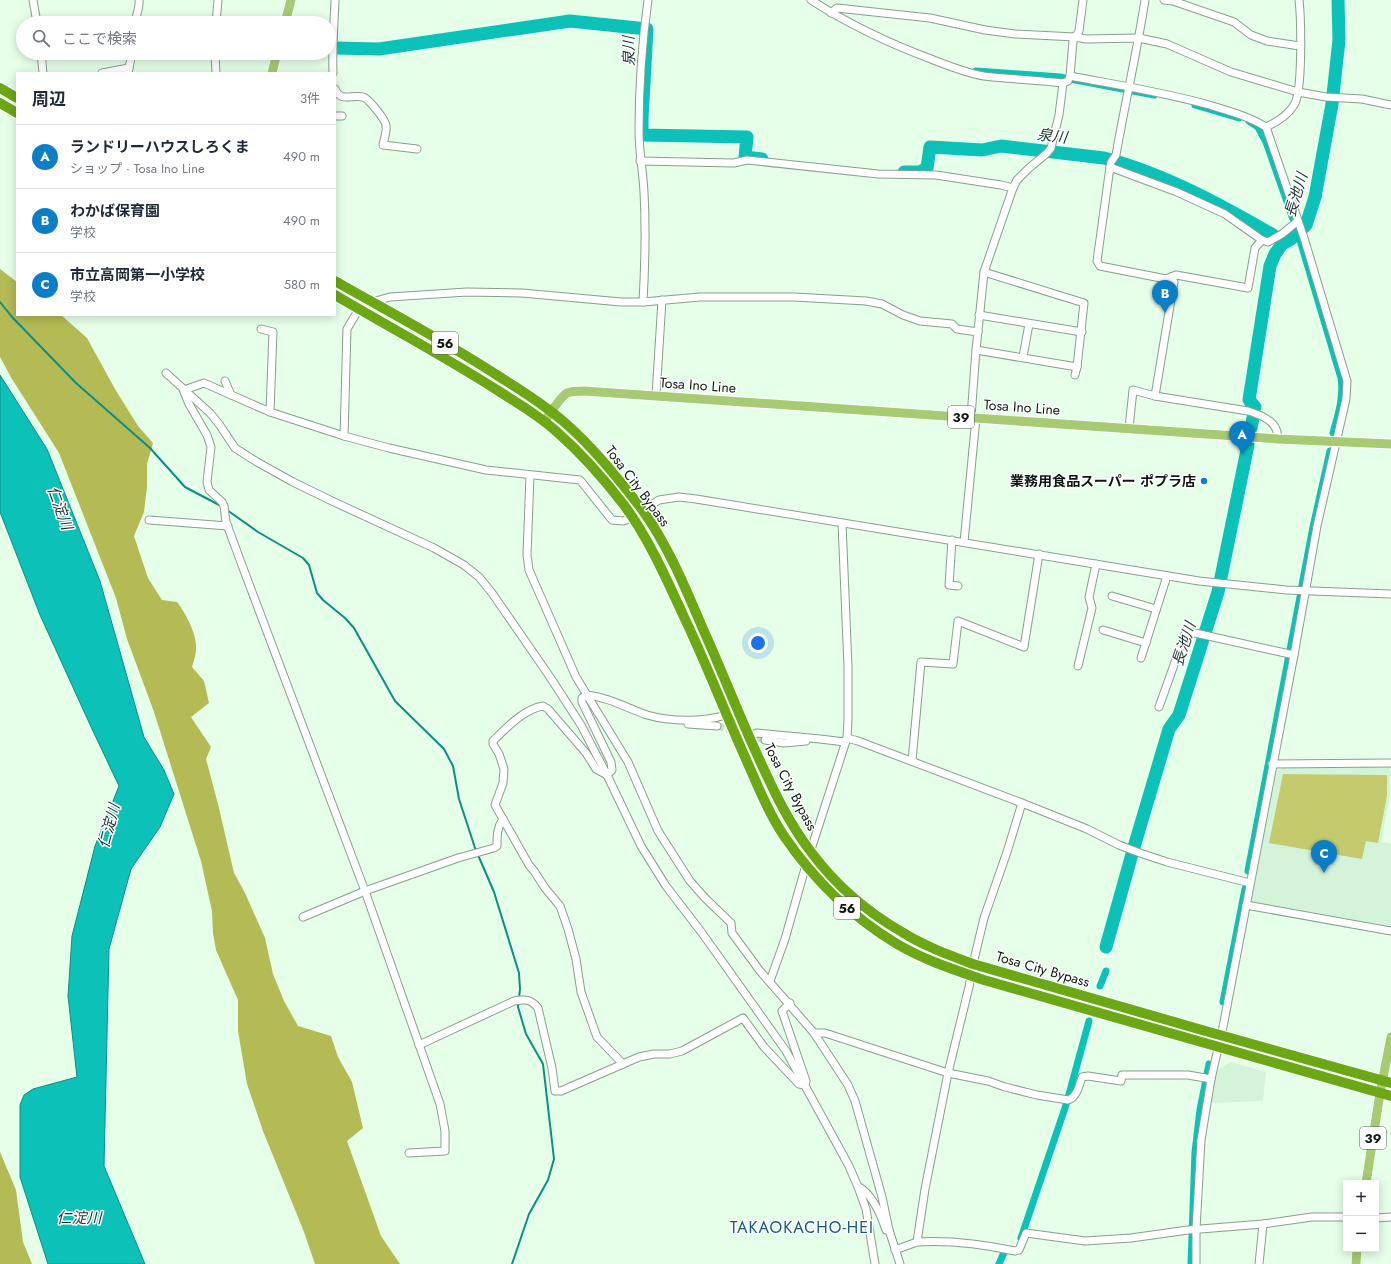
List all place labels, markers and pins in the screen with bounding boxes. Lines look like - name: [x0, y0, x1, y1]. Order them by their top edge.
- pin: B: [1152, 280, 1178, 313]
- pin: A: [1229, 421, 1255, 454]
- place label: 業務用食品スーパー ポプラ店: [1010, 471, 1196, 491]
- marker: 業務用食品スーパー ポプラ店: [1199, 476, 1209, 486]
- pin: C: [1311, 840, 1337, 873]

